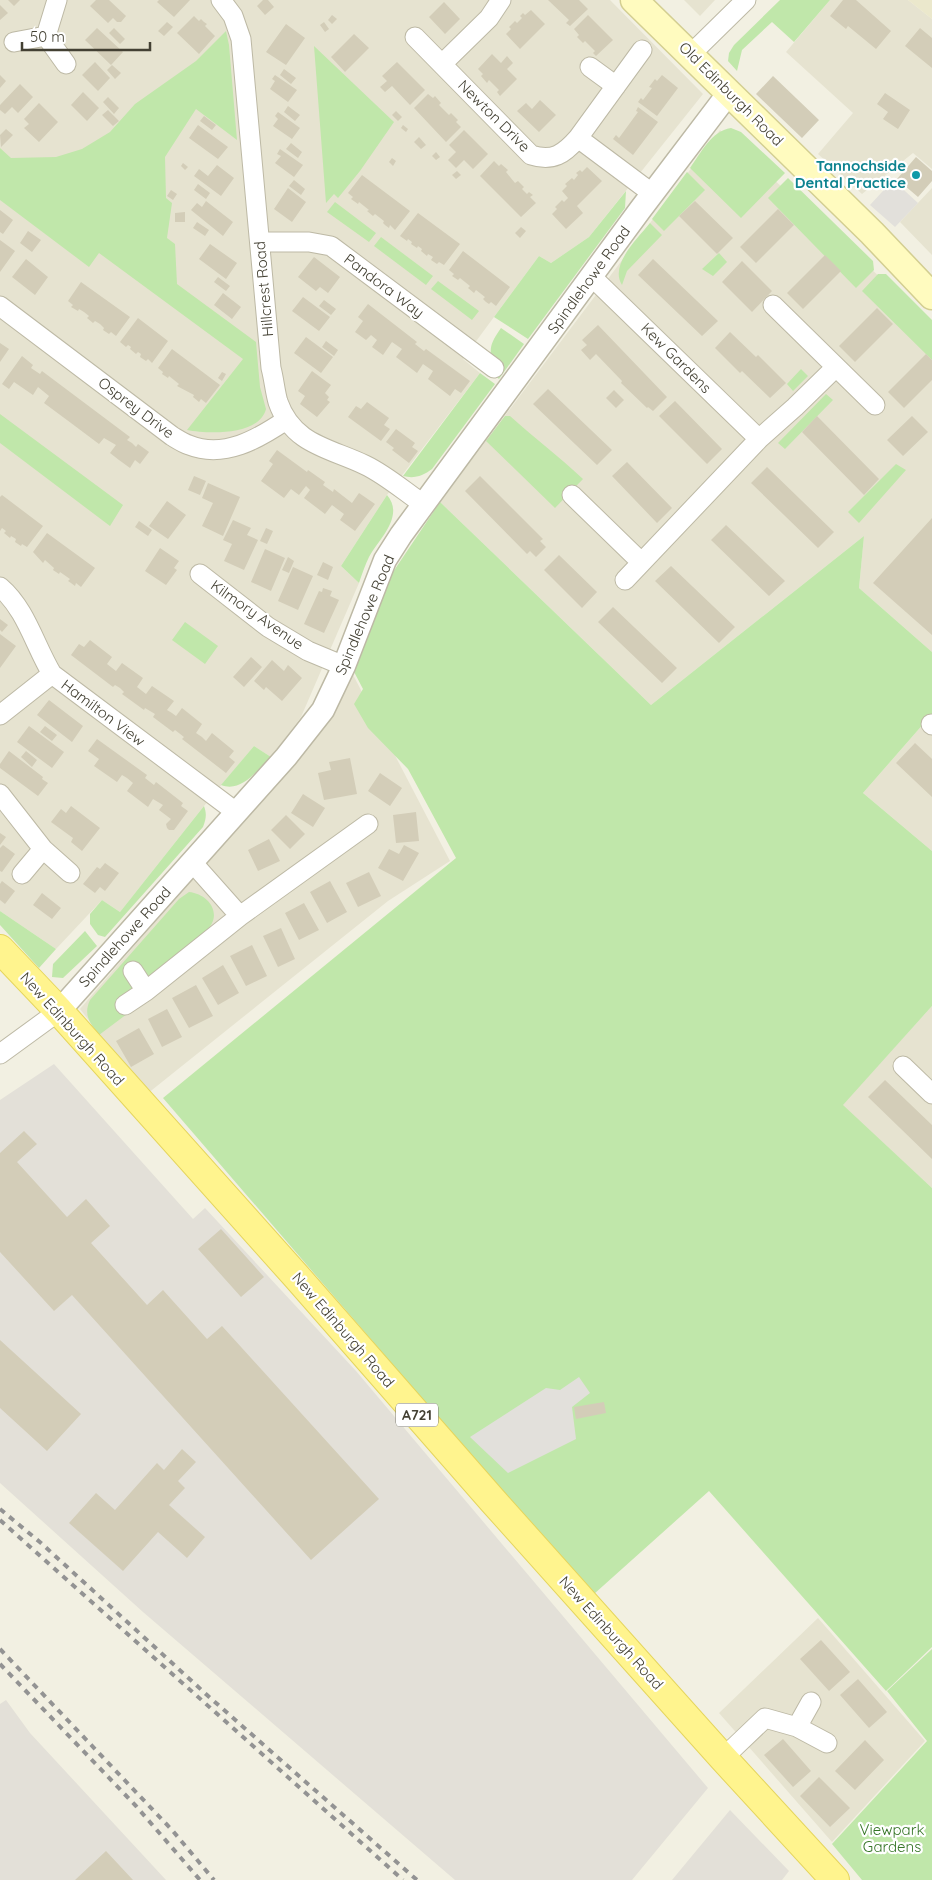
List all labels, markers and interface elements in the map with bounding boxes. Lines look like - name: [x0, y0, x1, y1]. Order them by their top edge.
- scale bar: [22, 20, 150, 52]
- text: 50 m: [30, 27, 65, 46]
- street label: Old Edinburgh Road: [675, 38, 787, 150]
- street label: Newton Drive: [454, 76, 534, 156]
- place label: Tannochside Dental Practice: [795, 156, 906, 192]
- marker: Tannochside Dental Practice: [910, 169, 922, 181]
- street label: Spindlehowe Road: [543, 222, 634, 337]
- street label: Hillcrest Road: [250, 240, 277, 338]
- street label: Pandora Way: [340, 249, 428, 322]
- street label: Kew Gardens: [637, 318, 716, 397]
- street label: Osprey Drive: [95, 373, 178, 442]
- street label: Spindlehowe Road: [331, 552, 398, 678]
- street label: Kilmory Avenue: [207, 575, 307, 654]
- street label: Hamilton View: [58, 675, 149, 750]
- street label: Spindlehowe Road: [74, 882, 175, 991]
- street label: New Edinburgh Road: [16, 968, 128, 1089]
- street label: New Edinburgh Road: [288, 1268, 399, 1391]
- road number: A721: [396, 1404, 438, 1426]
- street label: New Edinburgh Road: [555, 1572, 667, 1693]
- park label: Viewpark Gardens: [860, 1820, 924, 1856]

